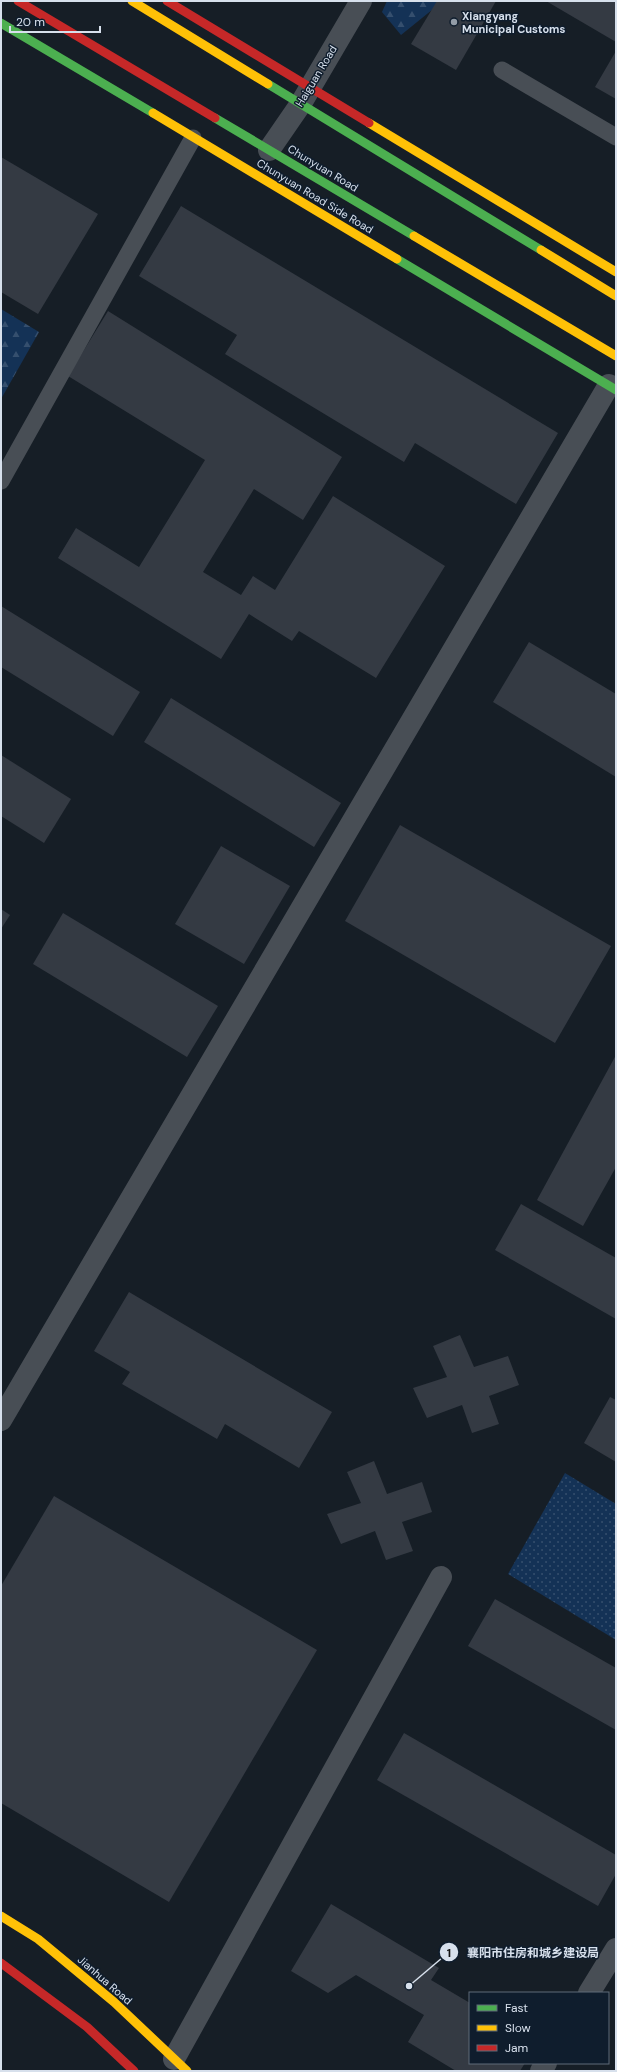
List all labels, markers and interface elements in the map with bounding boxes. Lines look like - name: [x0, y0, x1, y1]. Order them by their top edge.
- scale bar: [10, 8, 100, 34]
- place label: Xiangyang Municipal Customs: [462, 9, 565, 36]
- text: 20 m: [16, 14, 45, 30]
- marker: Xiangyang Municipal Customs: [449, 17, 459, 27]
- street label: Haiguan Road: [292, 43, 340, 109]
- street label: Chunyuan Road: [285, 141, 361, 195]
- street label: Chunyuan Road Side Road: [254, 156, 376, 236]
- callout: 襄阳市住房和城乡建设局: [439, 1940, 607, 1964]
- text: 1: [447, 1945, 451, 1961]
- text: 襄阳市住房和城乡建设局: [467, 1945, 599, 1961]
- street label: Jianhua Road: [75, 1953, 135, 2008]
- legend: [469, 1992, 609, 2064]
- text: Fast: [505, 2000, 528, 2016]
- text: Slow: [505, 2020, 531, 2036]
- text: Jam: [505, 2040, 528, 2056]

